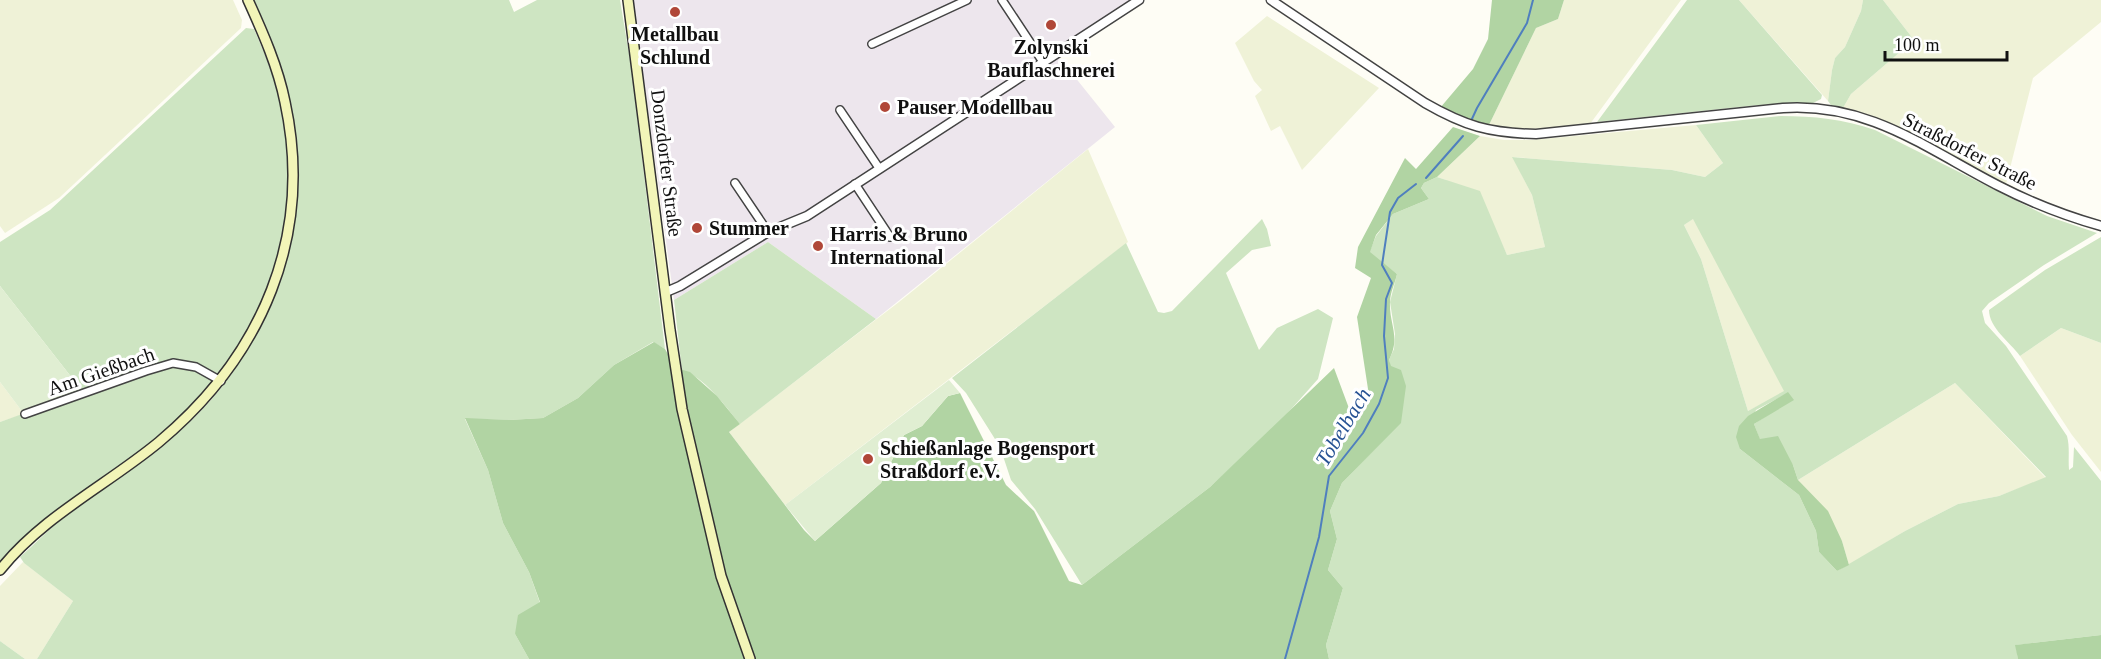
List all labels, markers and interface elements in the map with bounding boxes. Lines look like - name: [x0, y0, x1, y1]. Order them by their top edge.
- marker: Metallbau Schlund: [668, 5, 682, 19]
- marker: Zolynski Bauflaschnerei: [1044, 18, 1058, 32]
- place label: Metallbau Schlund: [631, 23, 719, 68]
- scale bar: [1885, 24, 2006, 62]
- text: 100 m: [1894, 35, 1940, 55]
- place label: Zolynski Bauflaschnerei: [987, 36, 1115, 81]
- street label: Donzdorfer Straße: [647, 88, 687, 238]
- place label: Pauser Modellbau: [897, 96, 1053, 118]
- marker: Pauser Modellbau: [878, 100, 892, 114]
- street label: Straßdorfer Straße: [1899, 108, 2041, 194]
- place label: Stummer: [709, 217, 789, 239]
- marker: Stummer: [690, 221, 704, 235]
- place label: Harris & Bruno International: [830, 223, 968, 268]
- marker: Harris & Bruno International: [811, 239, 825, 253]
- street label: Am Gießbach: [45, 342, 157, 400]
- water label: Tobelbach: [1310, 384, 1376, 470]
- place label: Schießanlage Bogensport Straßdorf e.V.: [880, 437, 1095, 482]
- marker: Schießanlage Bogensport Straßdorf e.V.: [861, 452, 875, 466]

